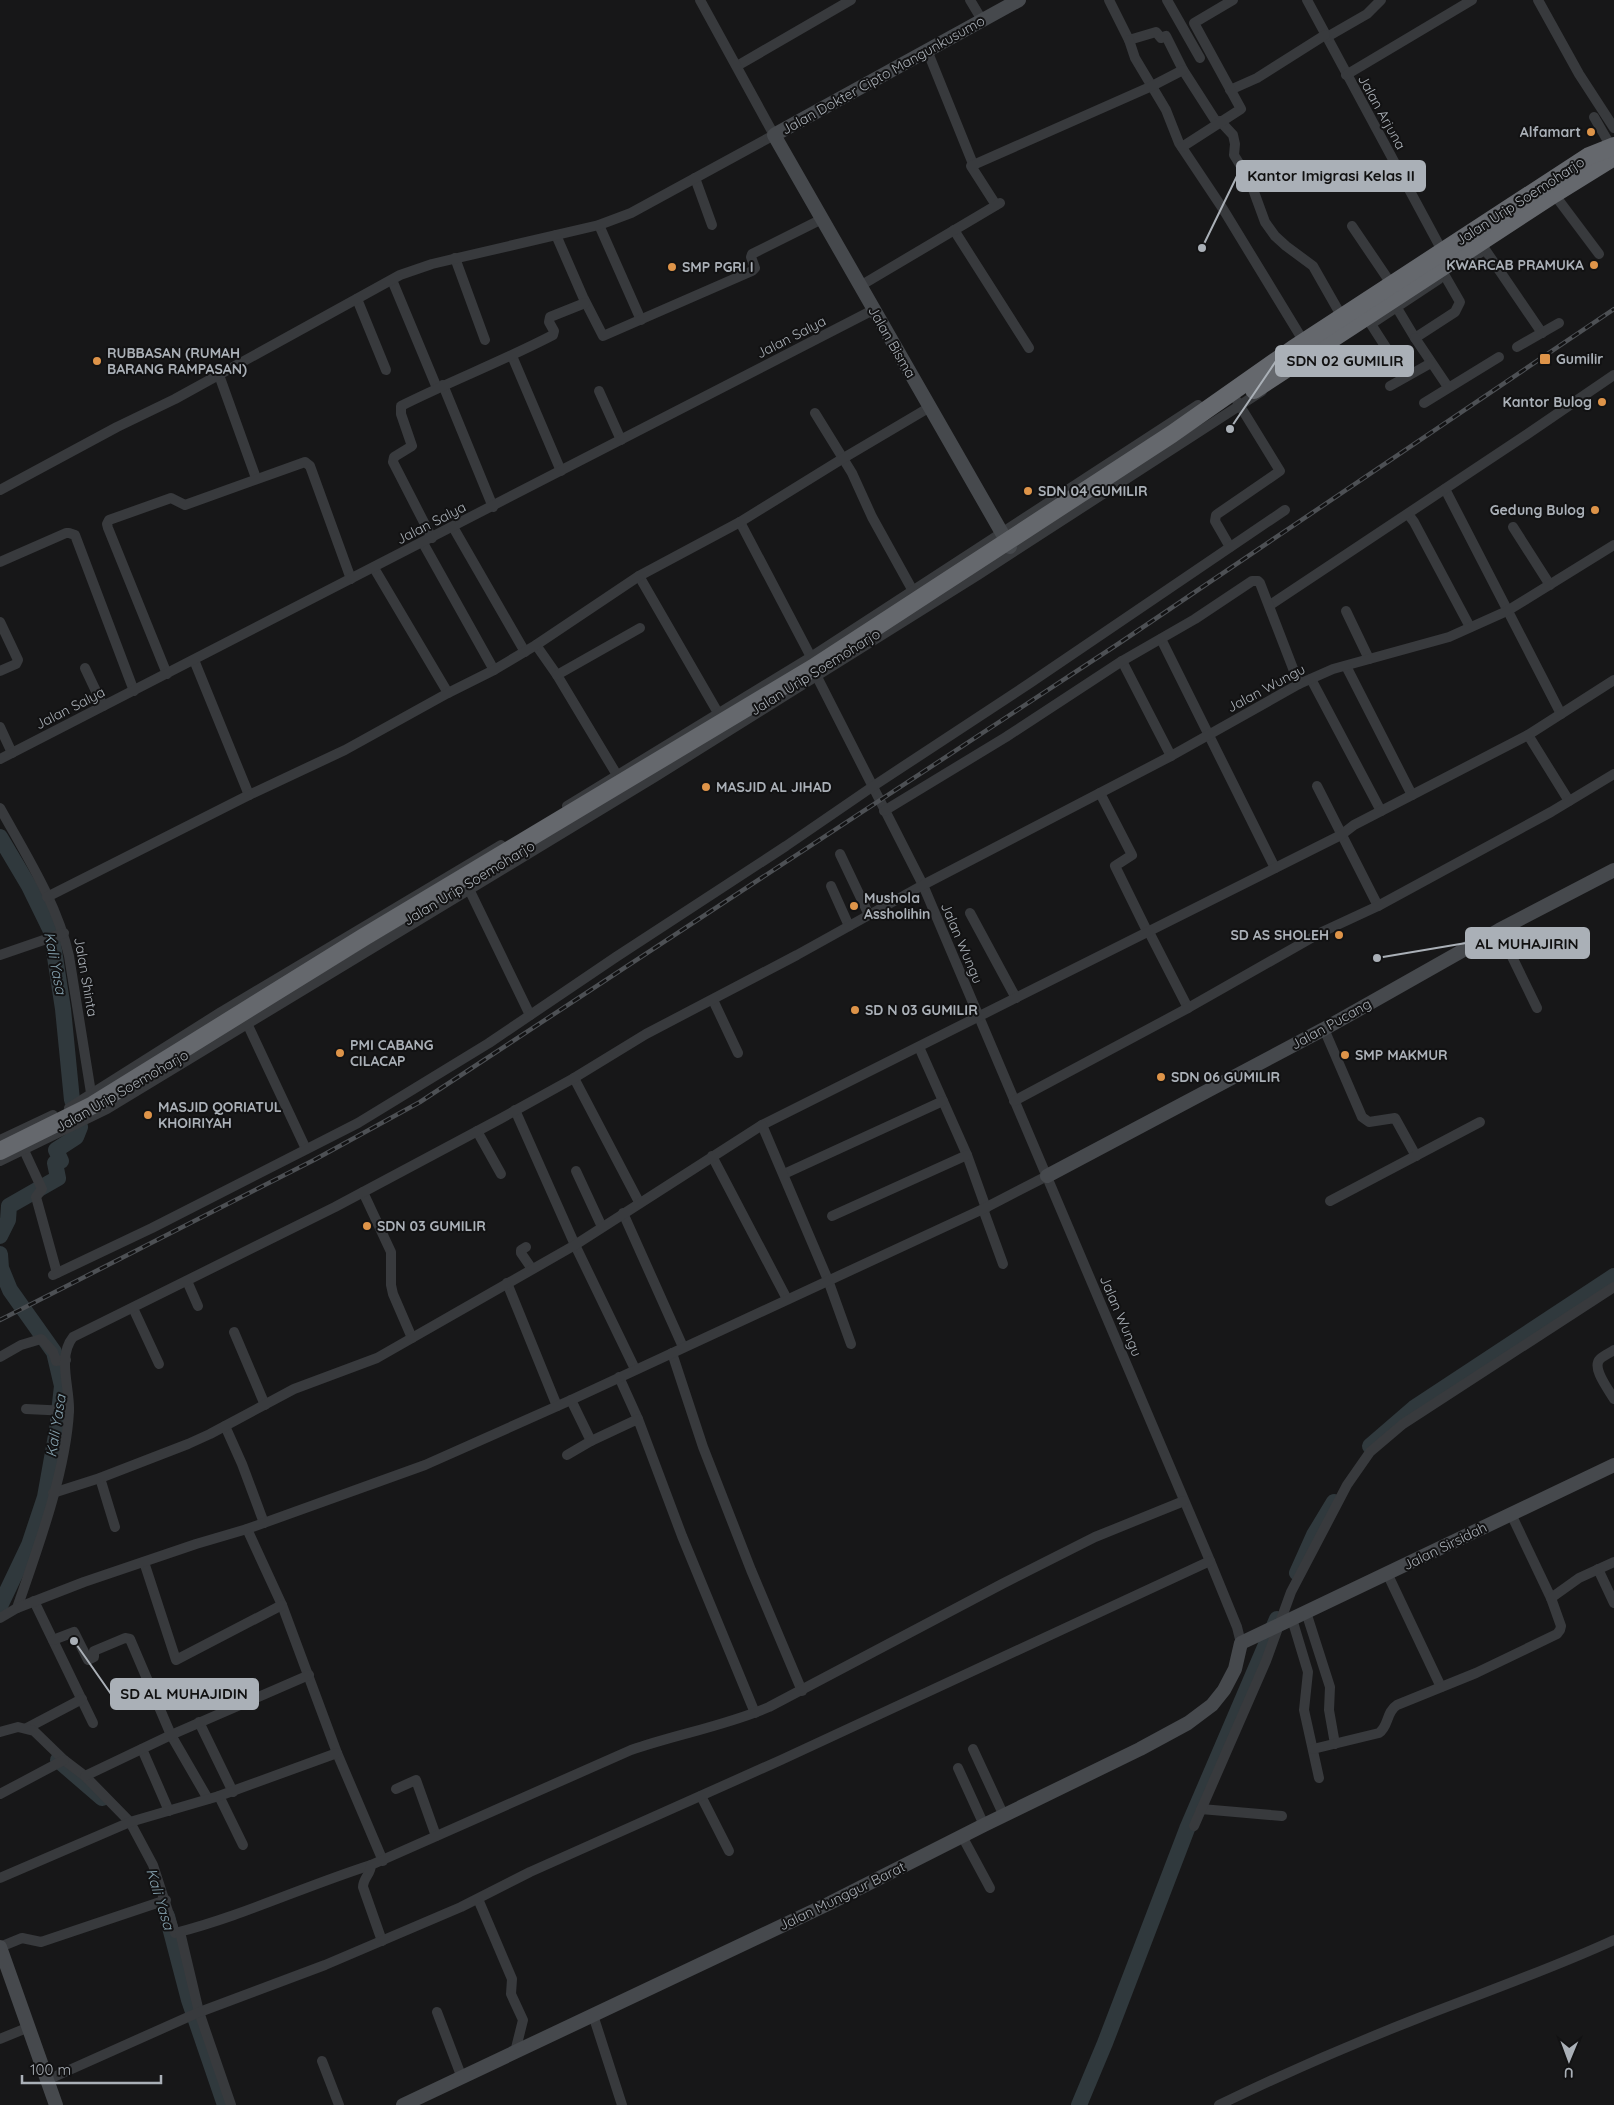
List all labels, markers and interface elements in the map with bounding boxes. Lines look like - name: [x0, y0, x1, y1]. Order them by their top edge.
- street label: Jalan Dokter Cipto Mangunkusumo: [778, 11, 988, 139]
- street label: Jalan Arjuna: [1354, 71, 1410, 153]
- place label: Alfamart: [1520, 123, 1581, 141]
- marker: Alfamart: [1585, 126, 1597, 138]
- street label: Jalan Urip Soemoharjo: [1452, 153, 1588, 249]
- callout: Kantor Imigrasi Kelas II: [1237, 161, 1425, 191]
- text: Kantor Imigrasi Kelas II: [1247, 166, 1415, 185]
- place label: KWARCAB PRAMUKA: [1446, 256, 1584, 274]
- place label: SMP PGRI I: [682, 258, 754, 276]
- marker: KWARCAB PRAMUKA: [1588, 259, 1600, 271]
- marker: SMP PGRI I: [666, 261, 678, 273]
- street label: Jalan Bisma: [864, 303, 920, 381]
- street label: Jalan Salya: [753, 312, 829, 362]
- place label: RUBBASAN (RUMAH BARANG RAMPASAN): [107, 344, 247, 378]
- callout: SDN 02 GUMILIR: [1276, 346, 1413, 376]
- place label: Gumilir: [1556, 350, 1603, 368]
- text: SDN 02 GUMILIR: [1286, 351, 1404, 370]
- marker: Gumilir: [1538, 352, 1552, 366]
- marker: RUBBASAN (RUMAH BARANG RAMPASAN): [91, 355, 103, 367]
- place label: Kantor Bulog: [1503, 393, 1592, 411]
- marker: Kantor Bulog: [1596, 396, 1608, 408]
- place label: SDN 04 GUMILIR: [1038, 482, 1148, 500]
- marker: SDN 04 GUMILIR: [1022, 485, 1034, 497]
- street label: Jalan Salya: [393, 498, 469, 548]
- place label: Gedung Bulog: [1490, 501, 1585, 519]
- marker: Gedung Bulog: [1589, 504, 1601, 516]
- street label: Jalan Urip Soemoharjo: [747, 625, 883, 719]
- street label: Jalan Wungu: [1224, 660, 1308, 716]
- street label: Jalan Salya: [32, 683, 108, 733]
- place label: MASJID AL JIHAD: [716, 778, 832, 796]
- marker: MASJID AL JIHAD: [700, 781, 712, 793]
- street label: Jalan Urip Soemoharjo: [400, 837, 538, 929]
- place label: Mushola Assholihin: [864, 889, 930, 923]
- marker: Mushola Assholihin: [848, 900, 860, 912]
- street label: Jalan Wungu: [937, 900, 987, 986]
- place label: SD AS SHOLEH: [1230, 926, 1329, 944]
- callout: AL MUHAJIRIN: [1466, 928, 1589, 958]
- marker: SD AS SHOLEH: [1333, 929, 1345, 941]
- water label: Kali Yasa: [40, 930, 71, 997]
- text: AL MUHAJIRIN: [1475, 934, 1579, 953]
- street label: Jalan Shinta: [70, 936, 102, 1018]
- street label: Jalan Pucang: [1288, 995, 1374, 1053]
- place label: SD N 03 GUMILIR: [865, 1001, 978, 1019]
- marker: SD N 03 GUMILIR: [849, 1004, 861, 1016]
- place label: PMI CABANG CILACAP: [350, 1036, 434, 1070]
- street label: Jalan Urip Soemoharjo: [52, 1046, 192, 1136]
- place label: SMP MAKMUR: [1355, 1046, 1448, 1064]
- marker: PMI CABANG CILACAP: [334, 1047, 346, 1059]
- marker: SMP MAKMUR: [1339, 1049, 1351, 1061]
- place label: SDN 06 GUMILIR: [1171, 1068, 1280, 1086]
- marker: SDN 06 GUMILIR: [1155, 1071, 1167, 1083]
- place label: MASJID QORIATUL KHOIRIYAH: [158, 1098, 282, 1132]
- marker: MASJID QORIATUL KHOIRIYAH: [142, 1109, 154, 1121]
- place label: SDN 03 GUMILIR: [377, 1217, 486, 1235]
- marker: SDN 03 GUMILIR: [361, 1220, 373, 1232]
- street label: Jalan Wungu: [1096, 1273, 1146, 1359]
- water label: Kali Yasa: [41, 1392, 70, 1459]
- street label: Jalan Sirsidah: [1400, 1518, 1490, 1574]
- callout: SD AL MUHAJIDIN: [111, 1679, 258, 1709]
- text: SD AL MUHAJIDIN: [120, 1684, 248, 1703]
- street label: Jalan Munggur Barat: [776, 1857, 908, 1934]
- water label: Kali Yasa: [142, 1866, 179, 1933]
- north arrow: [1544, 2035, 1594, 2085]
- scale bar: [22, 2052, 161, 2084]
- text: 100 m: [30, 2060, 71, 2079]
- text: U: [1564, 2064, 1574, 2082]

